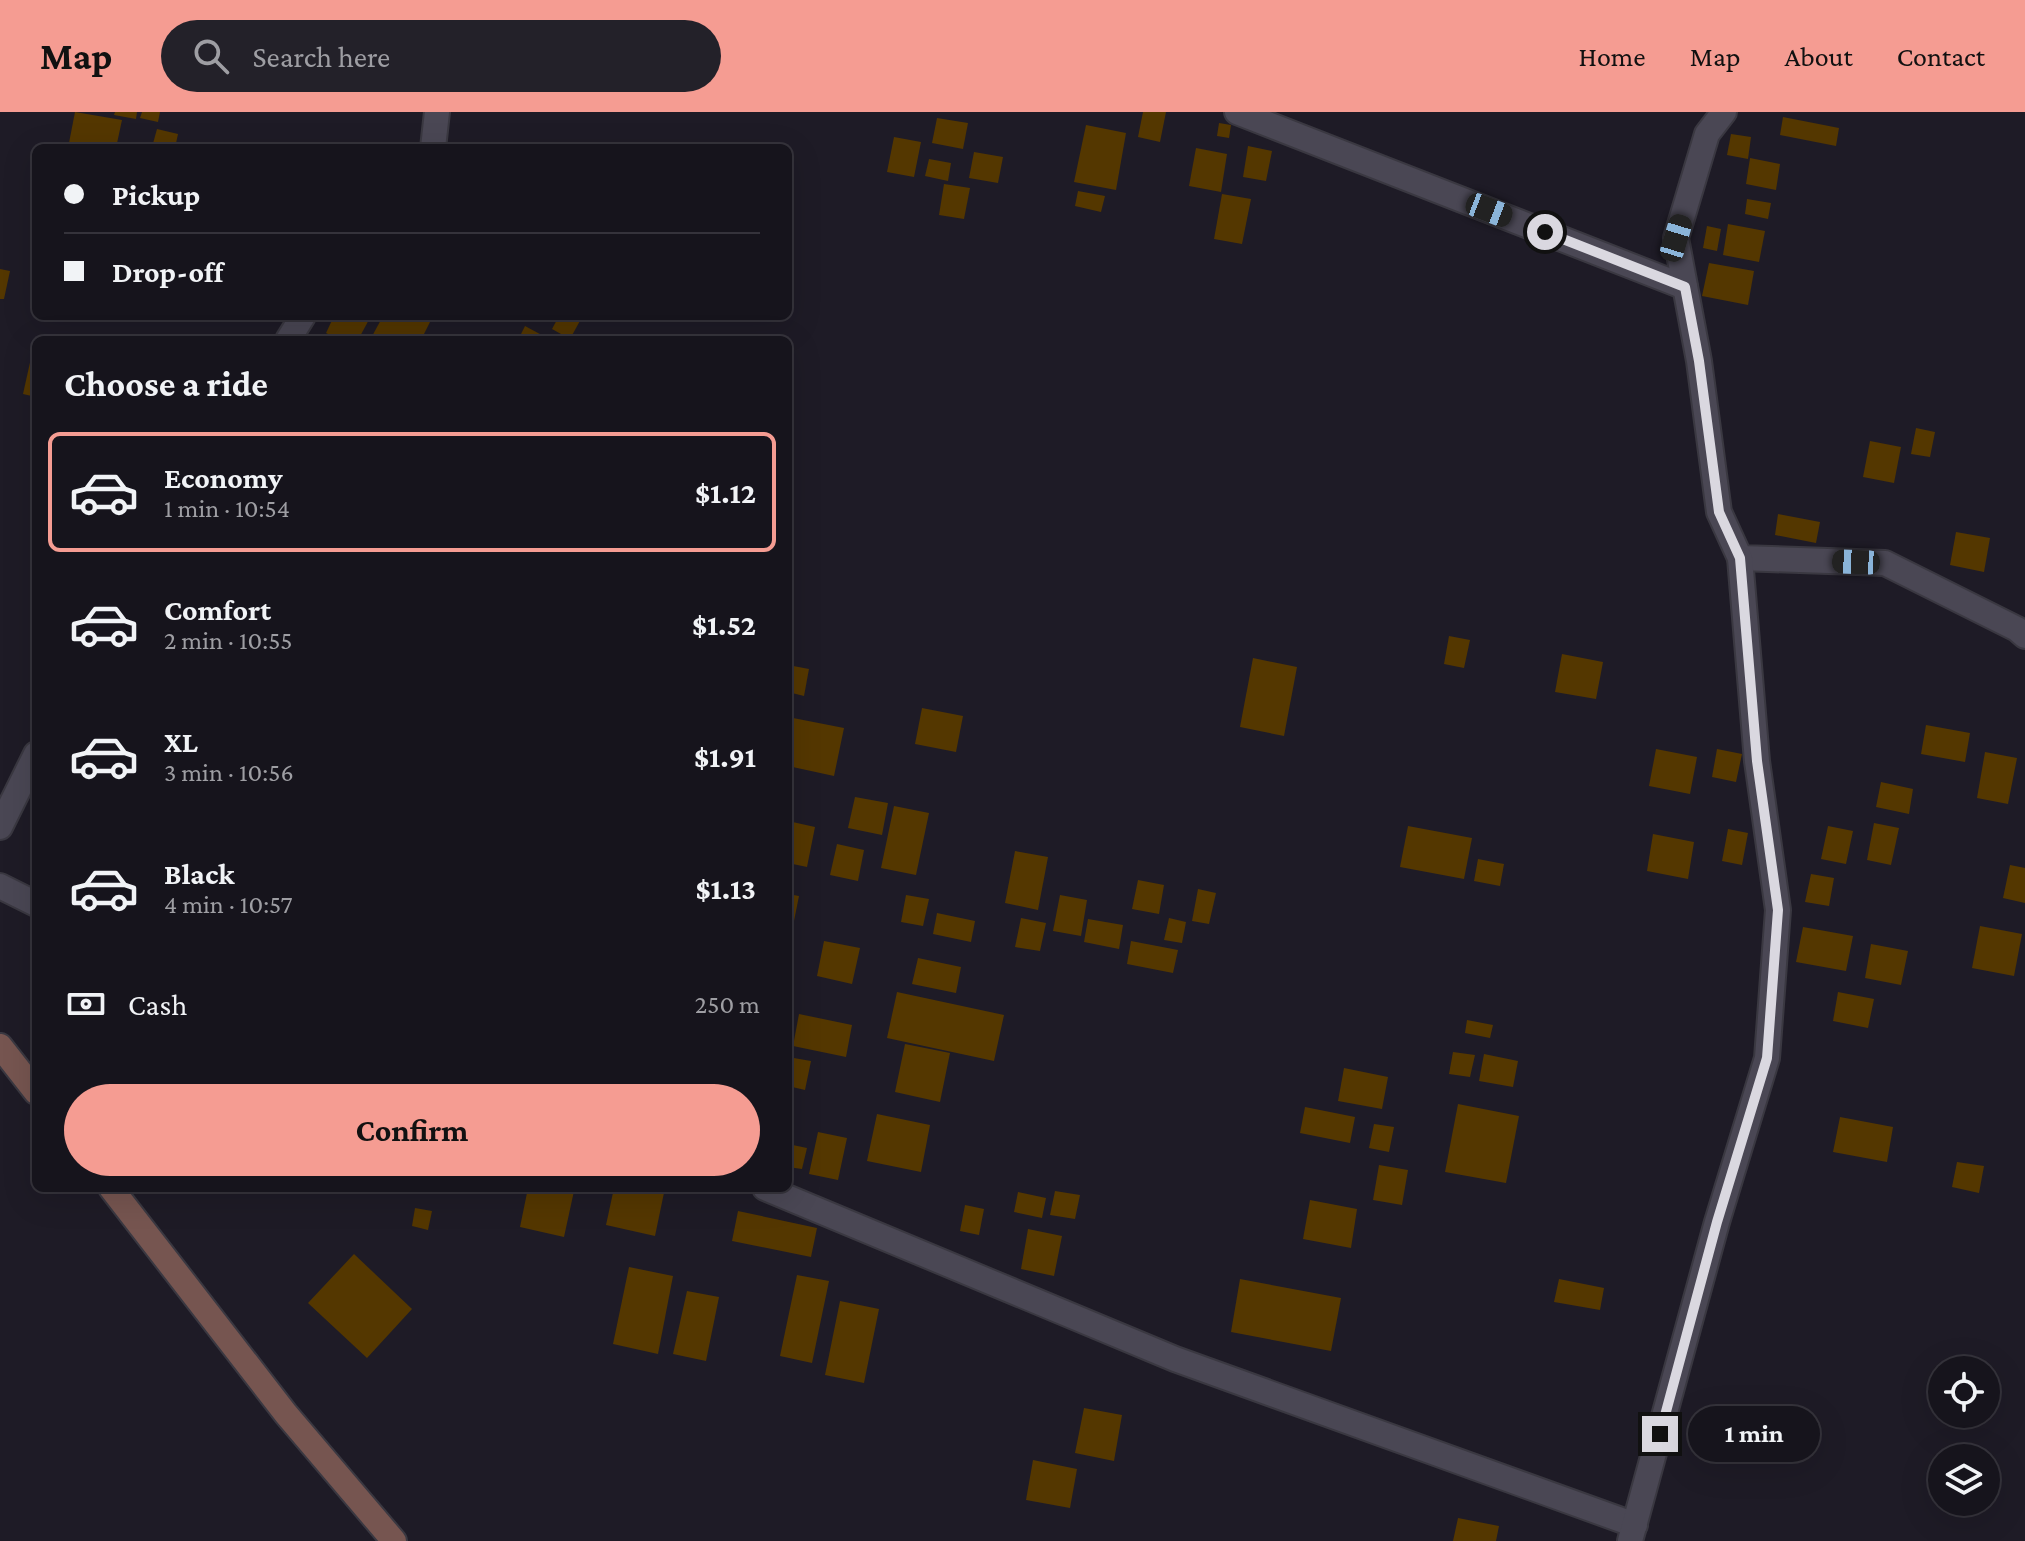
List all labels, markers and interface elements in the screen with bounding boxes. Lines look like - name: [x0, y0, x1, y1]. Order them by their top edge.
- search box: [161, 20, 721, 92]
- icon: search: [189, 34, 233, 78]
- text: Map: [40, 35, 113, 77]
- text: Search here: [253, 40, 390, 73]
- text: Home: [1579, 41, 1646, 72]
- text: Map: [1690, 41, 1741, 72]
- text: About: [1785, 41, 1853, 72]
- text: Contact: [1897, 41, 1985, 72]
- text: Pickup: [112, 178, 200, 211]
- car: [1462, 190, 1516, 230]
- car: [1658, 212, 1694, 264]
- route start: [1527, 214, 1563, 250]
- text: Drop-off: [112, 255, 223, 288]
- text: Choose a ride: [64, 364, 268, 404]
- icon: car: [68, 456, 140, 528]
- text: Economy: [164, 461, 283, 494]
- text: $1.12: [695, 476, 756, 509]
- text: 1 min · 10:54: [164, 494, 290, 523]
- car: [1832, 549, 1880, 575]
- icon: car: [68, 588, 140, 660]
- text: Comfort: [164, 593, 271, 626]
- text: $1.52: [692, 608, 756, 641]
- text: 2 min · 10:55: [164, 626, 292, 655]
- icon: car: [68, 720, 140, 792]
- text: XL: [164, 725, 198, 758]
- text: $1.91: [694, 740, 756, 773]
- text: 3 min · 10:56: [164, 758, 294, 787]
- icon: car: [68, 852, 140, 924]
- text: Black: [164, 857, 235, 890]
- text: $1.13: [696, 872, 756, 905]
- text: 4 min · 10:57: [164, 890, 293, 919]
- icon: cash: [64, 982, 108, 1026]
- text: Cash: [128, 988, 187, 1021]
- text: 250 m: [695, 990, 760, 1019]
- button: Confirm: [64, 1084, 760, 1176]
- map controls: [1928, 1356, 2000, 1516]
- button: locate: [1928, 1356, 2000, 1428]
- callout: 1 min: [1688, 1406, 1820, 1462]
- route end: [1642, 1416, 1678, 1452]
- text: 1 min: [1724, 1419, 1784, 1448]
- button: layers: [1928, 1444, 2000, 1516]

